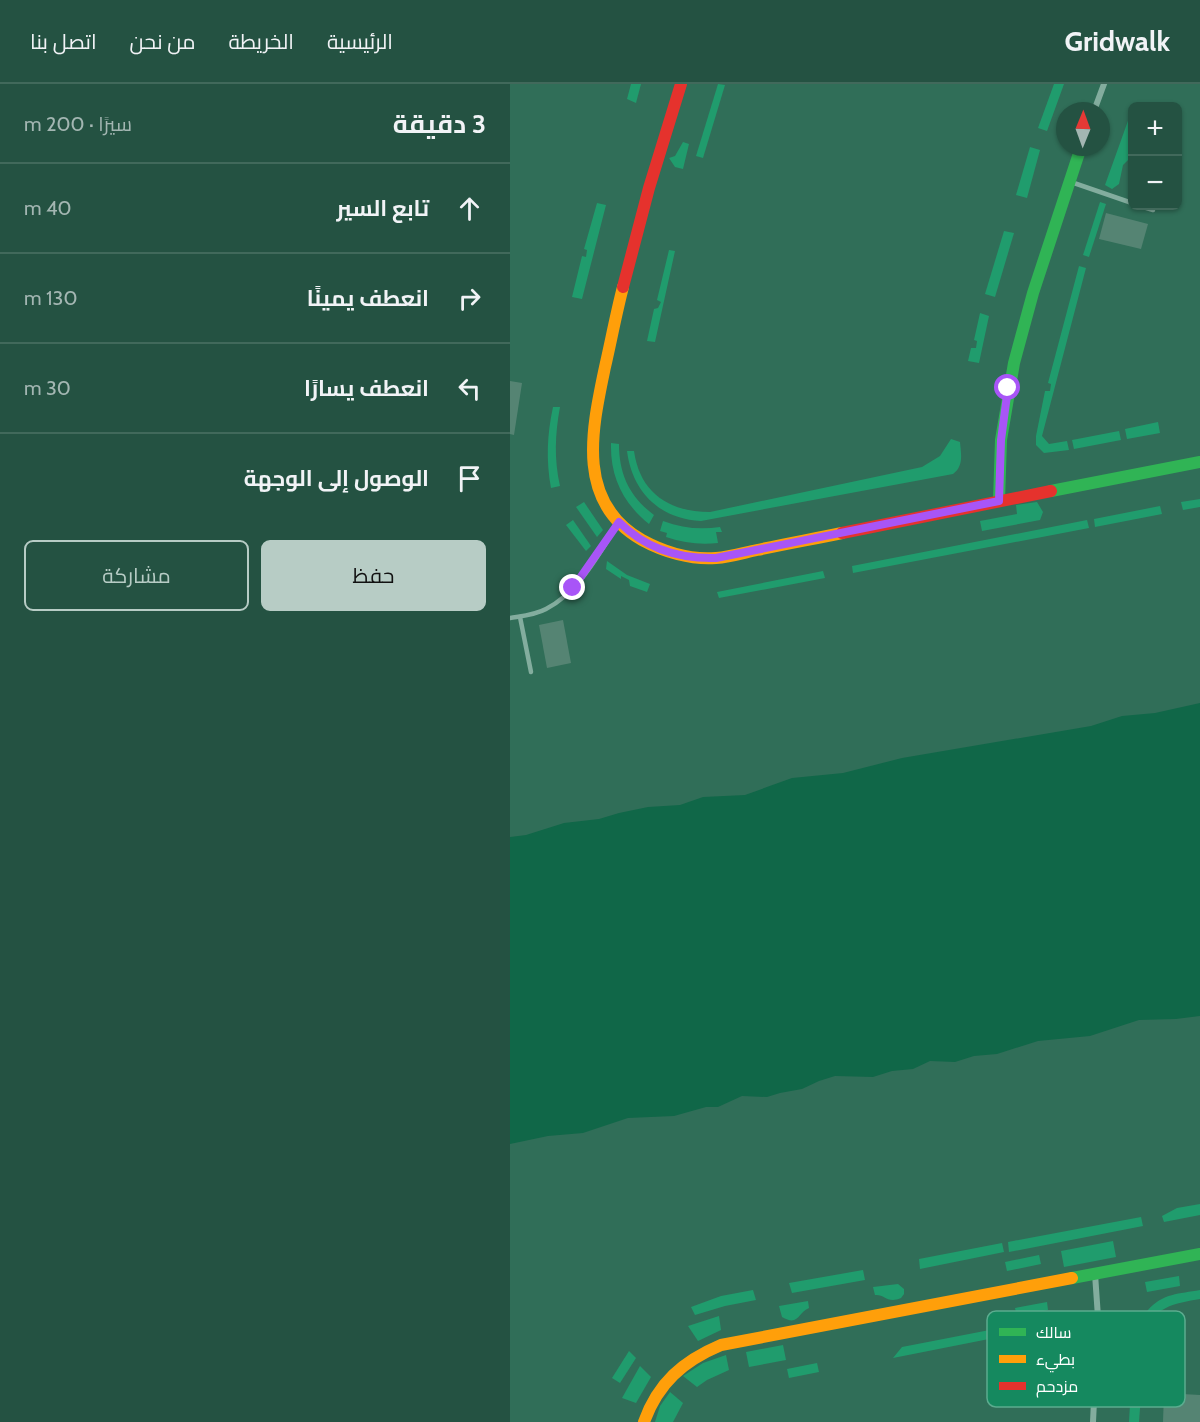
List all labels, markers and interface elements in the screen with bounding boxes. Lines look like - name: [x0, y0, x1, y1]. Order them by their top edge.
- text: Gridwalk: [1065, 24, 1170, 58]
- text: اتصل بنا: [30, 29, 97, 54]
- text: من نحن: [130, 29, 195, 54]
- text: الخريطة: [228, 29, 294, 54]
- text: الرئيسية: [327, 29, 393, 54]
- north arrow: [1056, 102, 1110, 156]
- map controls: [1128, 102, 1182, 210]
- button: +: [1128, 102, 1182, 156]
- text: 3 دقيقة: [393, 108, 486, 140]
- text: سيرًا · 200 m: [24, 112, 132, 136]
- button: −: [1128, 156, 1182, 210]
- icon: ahead: [453, 192, 486, 225]
- text: تابع السير: [337, 195, 429, 222]
- text: 40 m: [24, 196, 72, 220]
- icon: right: [453, 282, 486, 315]
- text: انعطف يمينًا: [307, 285, 429, 312]
- text: 130 m: [24, 286, 77, 310]
- icon: left: [453, 372, 486, 405]
- route start: [994, 374, 1020, 400]
- text: انعطف يسارًا: [304, 375, 429, 402]
- text: 30 m: [24, 376, 71, 400]
- icon: arrive: [453, 462, 486, 495]
- text: الوصول إلى الوجهة: [244, 465, 429, 492]
- button: مشاركة: [24, 540, 249, 611]
- button: حفظ: [261, 540, 486, 611]
- route end: [559, 574, 585, 600]
- legend: [987, 1311, 1185, 1407]
- text: سالك: [1036, 1323, 1071, 1342]
- text: بطيء: [1036, 1350, 1075, 1373]
- text: مزدحم: [1036, 1377, 1078, 1398]

